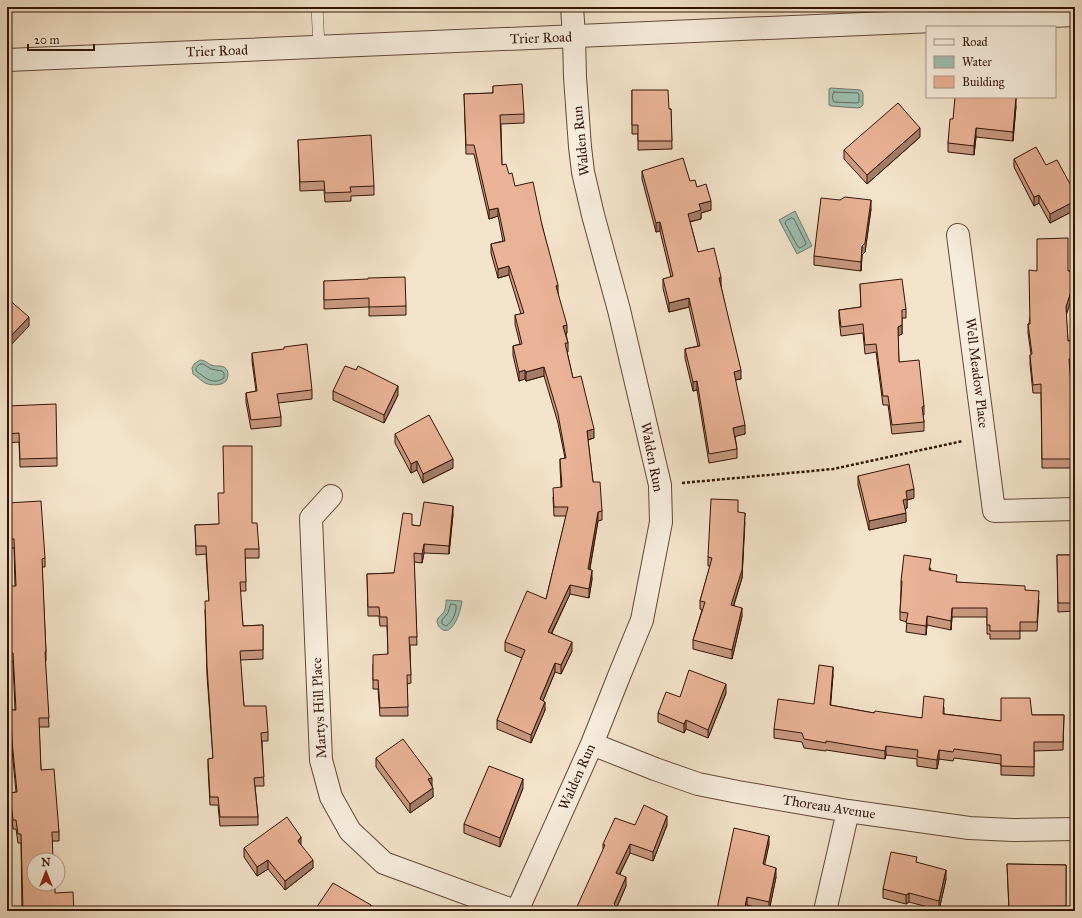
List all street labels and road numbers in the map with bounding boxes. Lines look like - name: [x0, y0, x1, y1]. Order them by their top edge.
- street label: Trier Road: [510, 28, 572, 48]
- street label: Trier Road: [186, 41, 248, 61]
- street label: Walden Run: [569, 105, 593, 177]
- street label: Well Meadow Place: [962, 317, 992, 429]
- street label: Walden Run: [637, 421, 667, 494]
- street label: Martys Hill Place: [308, 657, 330, 759]
- street label: Walden Run: [555, 741, 599, 813]
- street label: Thoreau Avenue: [781, 791, 877, 823]

